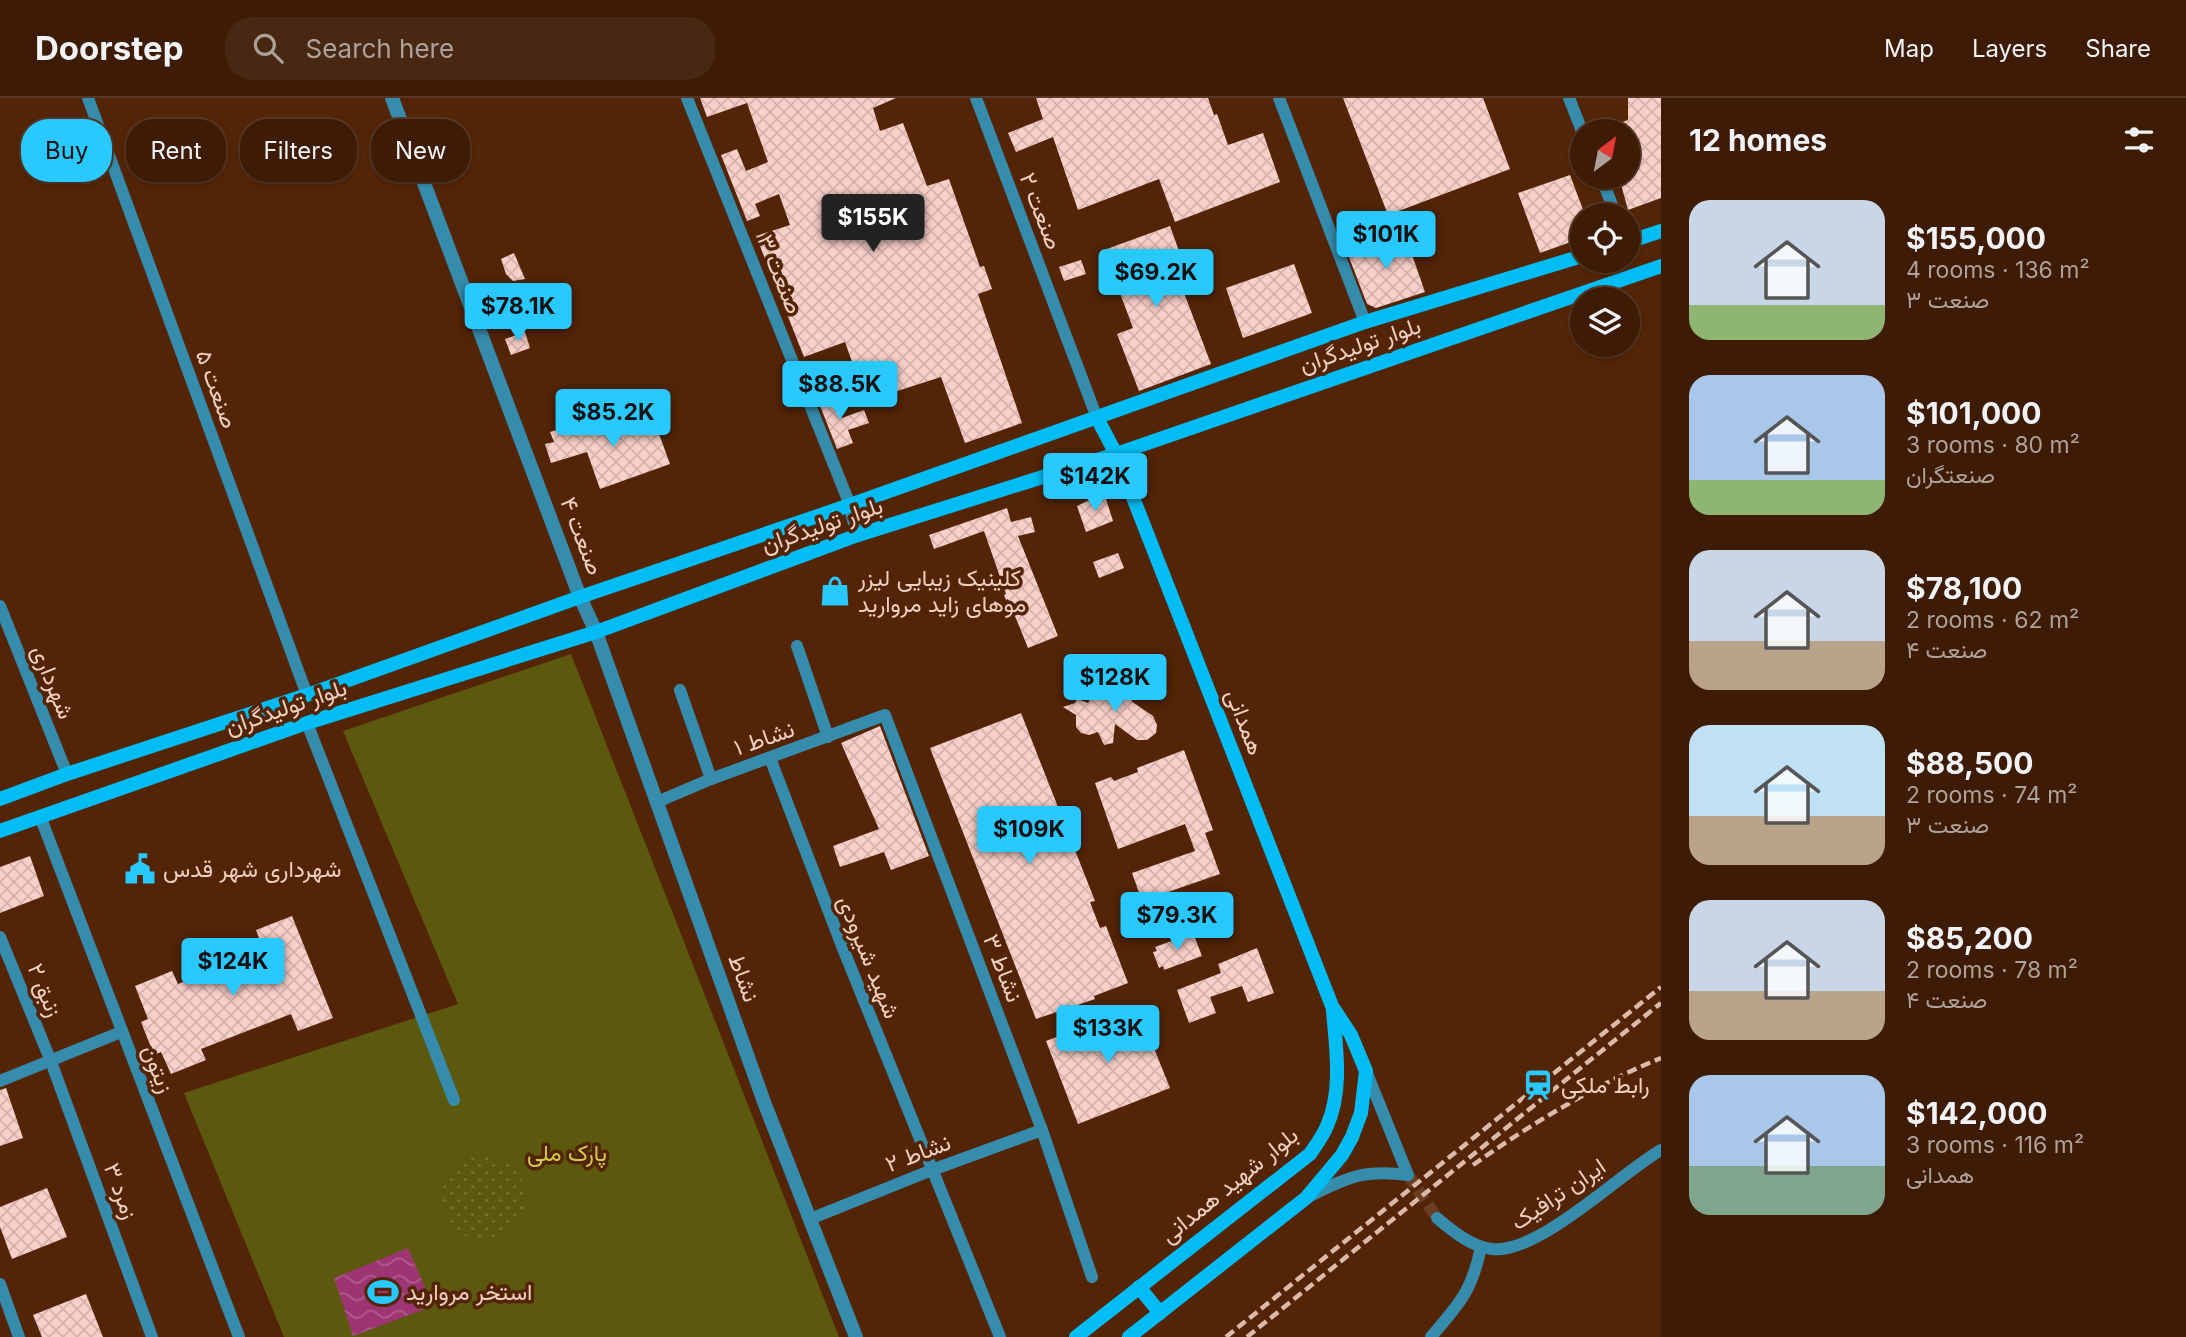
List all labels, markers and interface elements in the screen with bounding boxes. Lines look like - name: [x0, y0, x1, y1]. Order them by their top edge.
- search box: [225, 17, 715, 80]
- text: Doorstep: [35, 28, 183, 68]
- icon: search: [249, 29, 287, 67]
- text: Search here: [305, 33, 454, 64]
- text: Map: [1884, 34, 1934, 63]
- text: Layers: [1972, 34, 2047, 63]
- text: Share: [2085, 34, 2151, 63]
- chip: Buy: [21, 119, 112, 182]
- chip: Rent: [126, 119, 226, 182]
- chip: Filters: [240, 119, 357, 182]
- chip: New: [371, 119, 470, 182]
- north arrow: [1570, 119, 1640, 189]
- map controls: [1570, 119, 1640, 357]
- icon: filters: [2120, 121, 2158, 159]
- text: 12 homes: [1689, 122, 1827, 158]
- street label: صنعت ۲: [1014, 169, 1068, 253]
- pin: $155K: [824, 194, 922, 254]
- text: $155K: [838, 203, 908, 231]
- button: locate: [1570, 203, 1640, 273]
- pin: $101K: [1337, 212, 1435, 271]
- text: $101K: [1353, 220, 1419, 248]
- text: $155,000: [1906, 220, 2046, 256]
- icon: home: [1745, 228, 1829, 312]
- street label: صنعت ۳: [751, 230, 809, 318]
- pin: $69.2K: [1099, 250, 1213, 309]
- text: 4 rooms · 136 m²: [1906, 256, 2090, 284]
- text: $69.2K: [1115, 258, 1197, 286]
- pin: $78.1K: [461, 284, 575, 343]
- text: صنعت ۳: [1906, 286, 1989, 314]
- button: layers: [1570, 287, 1640, 357]
- text: $78.1K: [481, 292, 555, 320]
- street label: بلوار تولیدگران: [1296, 311, 1425, 380]
- street label: صنعت ۵: [190, 346, 244, 432]
- pin: $88.5K: [783, 362, 897, 421]
- text: $88.5K: [798, 370, 882, 398]
- pin: $85.2K: [556, 390, 670, 449]
- text: $101,000: [1906, 395, 2042, 431]
- text: $85.2K: [572, 398, 654, 426]
- icon: home: [1745, 403, 1829, 487]
- text: 3 rooms · 80 m²: [1906, 431, 2080, 459]
- pin: $142K: [1046, 454, 1144, 513]
- text: صنعتگران: [1906, 461, 1995, 489]
- text: $142K: [1059, 462, 1131, 490]
- street label: بلوار تولیدگران: [758, 491, 887, 560]
- street label: صنعت ۴: [554, 493, 610, 579]
- place label: کلینیک زیبایی لیزر موهای زاید مروارید: [857, 564, 1026, 619]
- text: $78,100: [1906, 570, 2022, 606]
- shop icon: کلینیک زیبایی لیزر موهای زاید مروارید: [818, 574, 852, 608]
- icon: home: [1745, 578, 1829, 662]
- text: 2 rooms · 62 m²: [1906, 606, 2079, 634]
- text: صنعت ۴: [1906, 636, 1987, 664]
- street label: شهرداری: [25, 641, 80, 723]
- pin: $128K: [1066, 654, 1164, 714]
- text: $128K: [1080, 663, 1150, 691]
- street label: بلوار تولیدگران: [222, 673, 351, 742]
- street label: همدانی: [1220, 685, 1270, 759]
- street label: نشاط ۱: [730, 715, 798, 761]
- text: $88,500: [1906, 745, 2034, 781]
- icon: home: [1745, 753, 1829, 837]
- text: 2 rooms · 74 m²: [1906, 781, 2078, 809]
- pin: $109K: [980, 806, 1078, 866]
- text: صنعت ۳: [1906, 811, 1989, 839]
- text: $109K: [993, 815, 1065, 843]
- public building icon: شهرداری شهر قدس: [123, 852, 157, 886]
- place label: شهرداری شهر قدس: [163, 855, 341, 884]
- street label: شهید شیرودی: [831, 892, 906, 1023]
- pin: $79.3K: [1120, 892, 1234, 952]
- text: $79.3K: [1136, 901, 1218, 929]
- text: $85,200: [1906, 920, 2033, 956]
- icon: home: [1745, 928, 1829, 1012]
- street label: نشاط ۳: [977, 930, 1029, 1006]
- pin: $124K: [184, 939, 282, 998]
- text: $124K: [197, 947, 269, 975]
- street label: نشاط: [722, 950, 766, 1006]
- text: 2 rooms · 78 m²: [1906, 956, 2078, 984]
- street label: زنبق ۲: [21, 959, 68, 1021]
- text: صنعت ۴: [1906, 986, 1987, 1014]
- pin: $133K: [1059, 1006, 1157, 1065]
- text: $133K: [1072, 1014, 1144, 1042]
- street label: زیتون: [135, 1041, 180, 1097]
- station icon: رابط ملکی: [1521, 1068, 1555, 1102]
- place label: رابط ملکی: [1561, 1071, 1650, 1100]
- text: $142,000: [1906, 1095, 2048, 1131]
- icon: home: [1745, 1103, 1829, 1187]
- street label: بلوار شهید همدانی: [1155, 1121, 1304, 1250]
- street label: نشاط ۲: [881, 1128, 955, 1178]
- text: 3 rooms · 116 m²: [1906, 1131, 2084, 1159]
- park label: پارک ملی: [527, 1139, 607, 1169]
- street label: ایران ترافیک: [1505, 1152, 1611, 1237]
- street label: زمرد ۳: [97, 1159, 144, 1223]
- text: همدانی: [1906, 1161, 1974, 1189]
- sports icon: استخر مروارید: [366, 1275, 400, 1309]
- place label: استخر مروارید: [406, 1278, 532, 1307]

